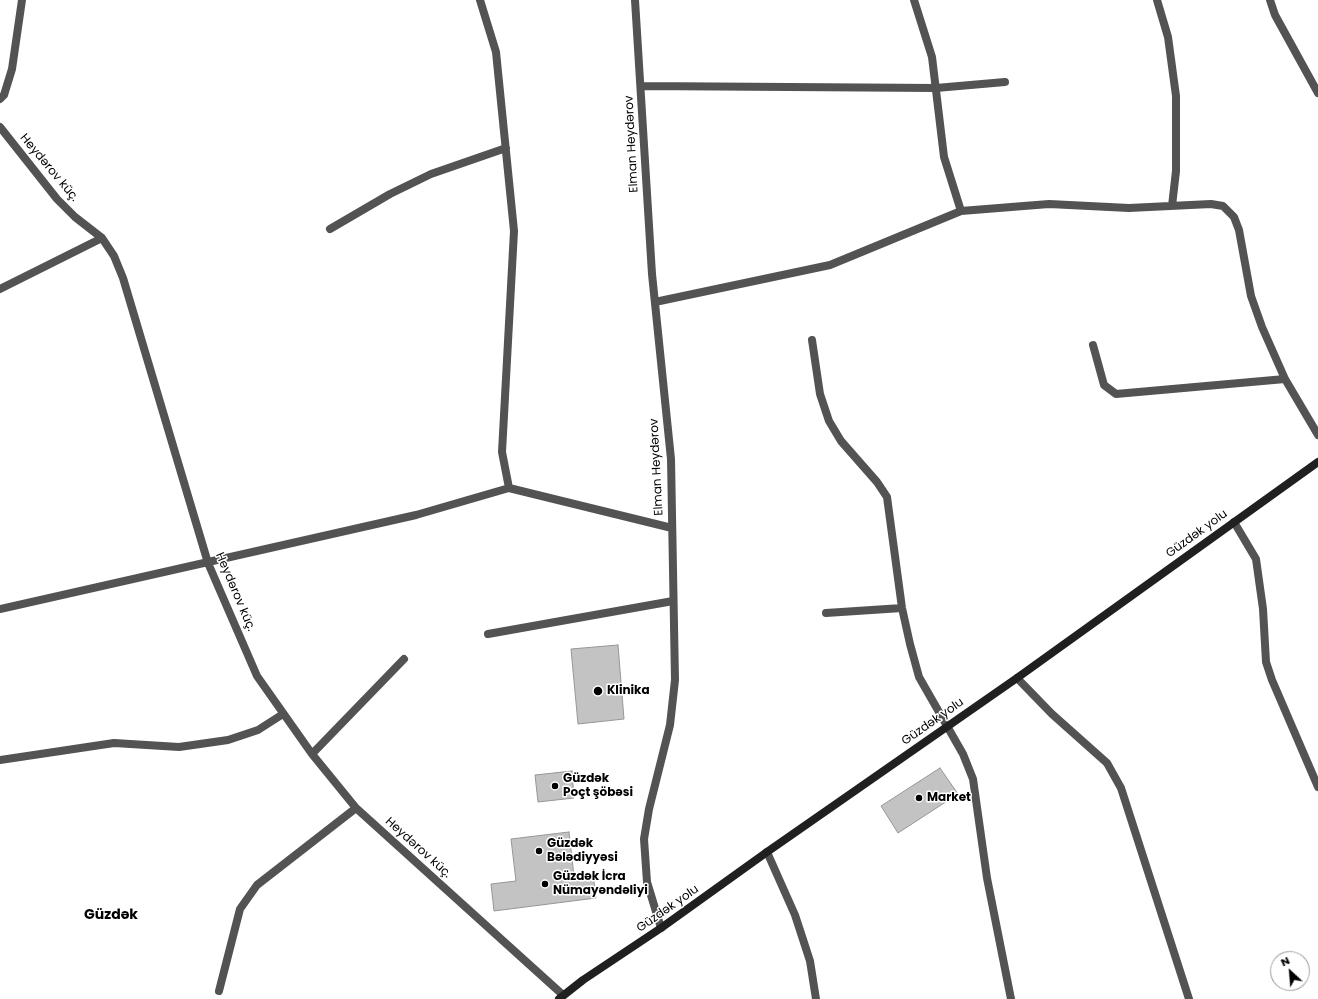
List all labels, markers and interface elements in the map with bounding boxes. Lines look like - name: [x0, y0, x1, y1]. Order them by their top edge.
- street label: Elman Heydərov: [622, 95, 642, 193]
- street label: Heydərov küç.: [17, 131, 81, 205]
- street label: Elman Heydərov: [647, 418, 667, 516]
- street label: Güzdək yolu: [1163, 507, 1231, 561]
- street label: Heydərov küç.: [212, 551, 258, 633]
- place label: Klinika: [607, 684, 650, 698]
- marker: Klinika: [592, 685, 604, 697]
- street label: Güzdək yolu: [899, 695, 967, 749]
- place label: Güzdək Poçt şöbəsi: [563, 772, 633, 800]
- marker: Güzdək Poçt şöbəsi: [550, 781, 560, 791]
- place label: Market: [927, 791, 971, 805]
- marker: Market: [914, 793, 924, 803]
- street label: Heydərov küç.: [382, 815, 454, 881]
- place label: Güzdək Bələdiyyəsi: [547, 837, 618, 865]
- marker: Güzdək Bələdiyyəsi: [534, 846, 544, 856]
- place label: Güzdək İcra Nümayəndəliyi: [553, 870, 648, 898]
- marker: Güzdək İcra Nümayəndəliyi: [540, 879, 550, 889]
- street label: Güzdək yolu: [634, 882, 702, 936]
- district label: Güzdək: [84, 907, 138, 923]
- north arrow: [1270, 951, 1310, 991]
- text: N: [1278, 952, 1292, 970]

